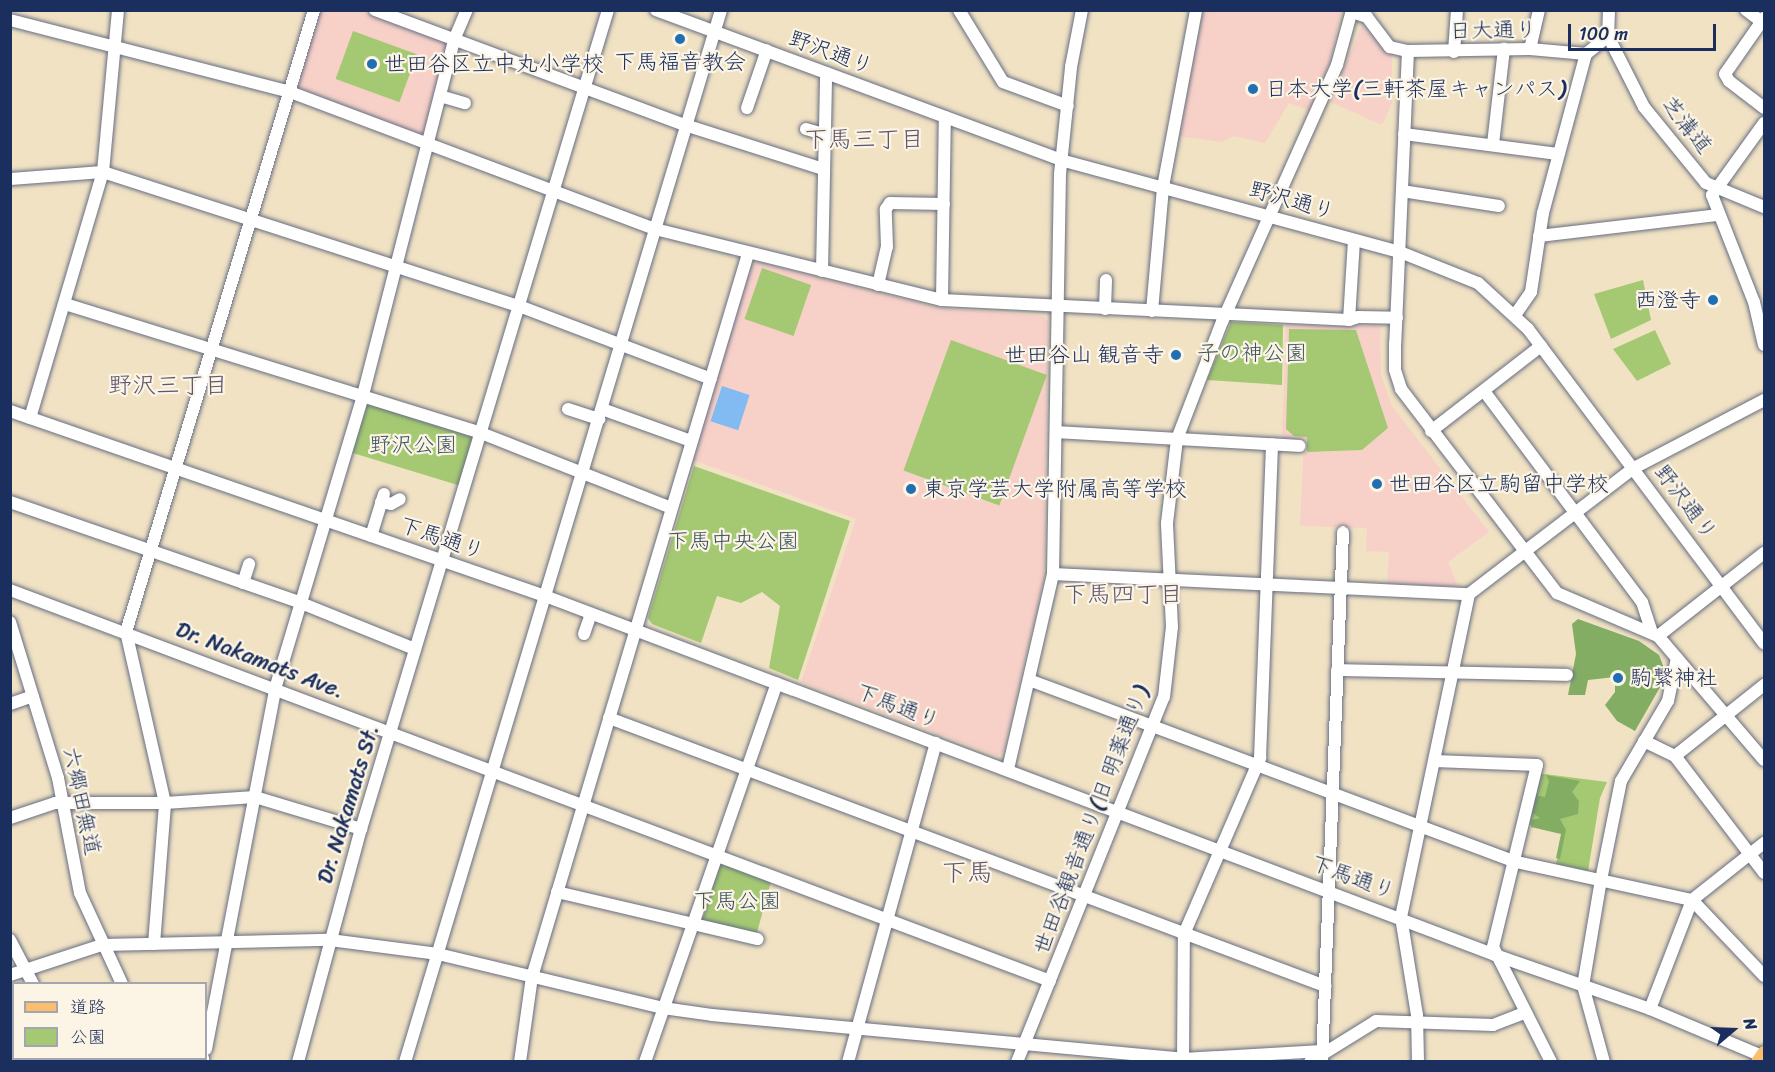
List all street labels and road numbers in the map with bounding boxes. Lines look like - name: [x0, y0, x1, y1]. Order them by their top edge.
- street label: 日大通り: [1449, 16, 1537, 44]
- street label: 野沢通り: [785, 25, 877, 79]
- street label: 芝溝道: [1656, 91, 1718, 159]
- street label: 野沢通り: [1246, 175, 1338, 225]
- street label: 野沢通り: [1649, 459, 1723, 545]
- street label: 下馬通り: [396, 511, 488, 565]
- street label: Dr. Nakamats Ave.: [173, 616, 347, 704]
- street label: 下馬通り: [852, 678, 944, 734]
- street label: 世田谷観音通り(旧 明薬通り): [1028, 682, 1154, 958]
- street label: Dr. Nakamats St.: [311, 721, 385, 887]
- street label: 六郷田無道: [58, 744, 106, 858]
- street label: 下馬通り: [1307, 850, 1399, 904]

